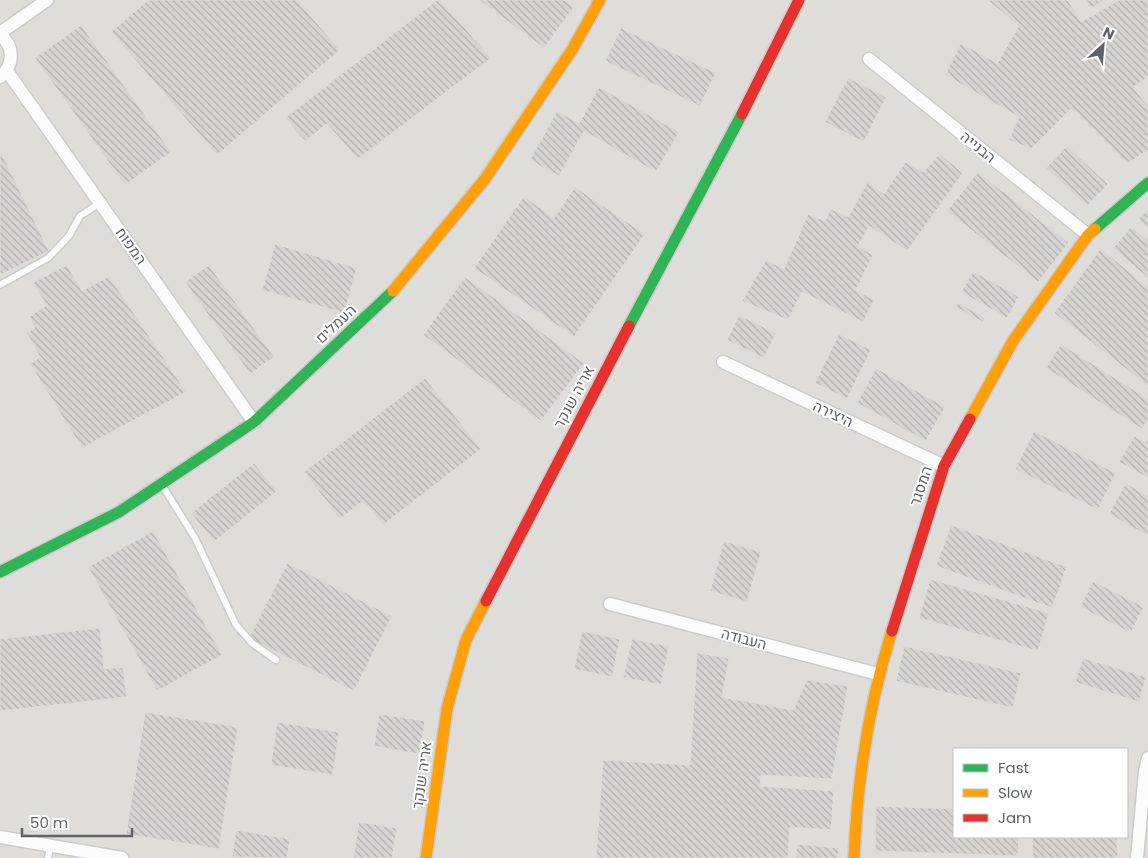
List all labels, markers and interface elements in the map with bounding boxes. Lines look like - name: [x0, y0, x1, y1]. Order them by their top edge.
- north arrow: [1078, 20, 1128, 70]
- text: N: [1100, 22, 1118, 45]
- street label: הבנייה: [956, 126, 1000, 167]
- street label: המפוח: [111, 223, 152, 269]
- street label: העמלים: [311, 299, 361, 348]
- street label: אריה שנקר: [548, 362, 599, 432]
- street label: היצירה: [810, 395, 857, 432]
- street label: המסגר: [904, 463, 937, 509]
- street label: העבודה: [719, 622, 769, 655]
- street label: אריה שנקר: [406, 740, 437, 810]
- legend: [953, 748, 1128, 838]
- text: Fast: [998, 757, 1029, 778]
- text: Slow: [998, 782, 1033, 803]
- scale bar: [22, 806, 132, 838]
- text: Jam: [998, 807, 1032, 828]
- text: 50 m: [30, 812, 68, 833]

